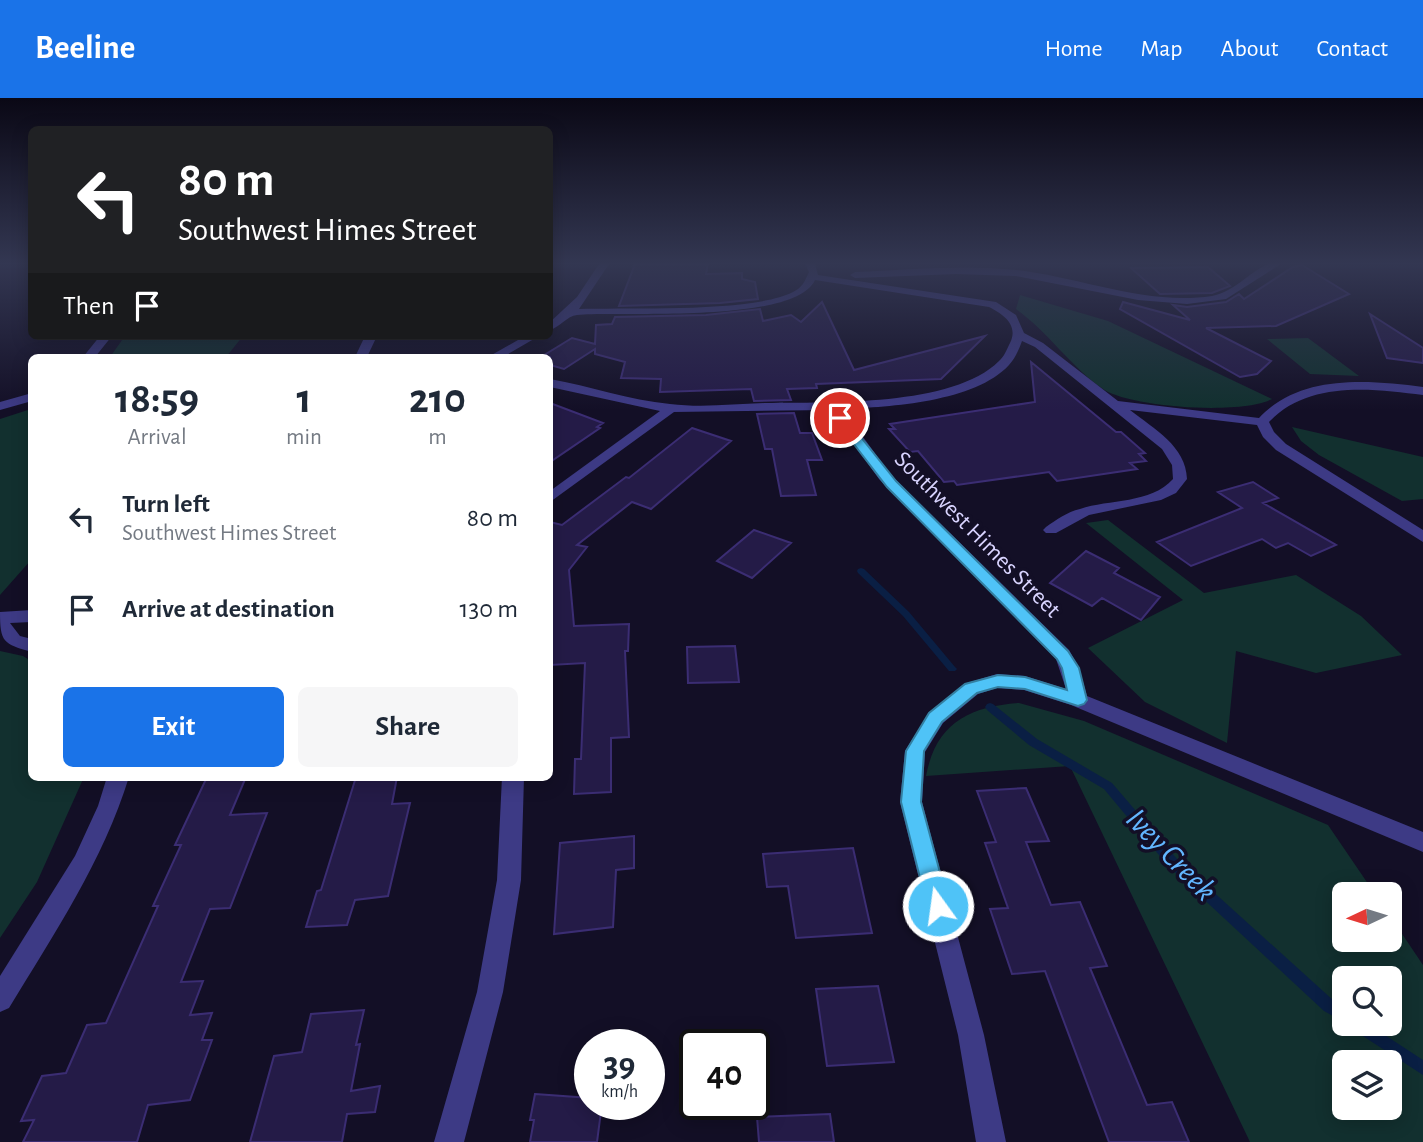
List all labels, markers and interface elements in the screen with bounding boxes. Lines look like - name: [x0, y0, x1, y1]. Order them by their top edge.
- text: Beeline: [35, 32, 135, 65]
- text: Home: [1045, 37, 1103, 61]
- text: Map: [1141, 37, 1183, 61]
- text: About: [1221, 37, 1278, 61]
- text: Contact: [1316, 37, 1388, 61]
- icon: left: [63, 154, 154, 245]
- text: 80 m: [178, 156, 275, 205]
- text: Southwest Himes Street: [178, 214, 476, 246]
- icon: arrive: [128, 287, 166, 325]
- text: Then: [63, 293, 114, 319]
- text: 18:59: [115, 378, 199, 420]
- text: 1: [296, 378, 312, 420]
- text: 210: [409, 378, 466, 420]
- pin: [810, 388, 870, 448]
- icon: arrive: [821, 399, 859, 437]
- text: Arrival: [127, 426, 187, 449]
- text: min: [286, 426, 322, 449]
- text: m: [428, 426, 447, 449]
- street label: Southwest Himes Street: [890, 447, 1065, 623]
- text: Turn left: [122, 491, 210, 517]
- icon: left: [63, 500, 101, 538]
- text: 80 m: [467, 505, 518, 531]
- text: Southwest Himes Street: [122, 522, 336, 545]
- icon: arrive: [63, 591, 101, 629]
- text: Arrive at destination: [122, 596, 335, 622]
- text: 130 m: [460, 596, 518, 622]
- button: Exit: [63, 687, 284, 767]
- button: Share: [298, 687, 518, 767]
- water label: Ivey Creek: [1120, 802, 1223, 907]
- position arrow: [901, 869, 975, 943]
- north arrow: [1332, 882, 1402, 952]
- map controls: [1332, 882, 1402, 1120]
- button: search: [1332, 966, 1402, 1036]
- speed limit sign: 40: [679, 1029, 770, 1120]
- text: 39: [603, 1048, 635, 1083]
- button: layers: [1332, 1050, 1402, 1120]
- text: km/h: [601, 1083, 638, 1101]

